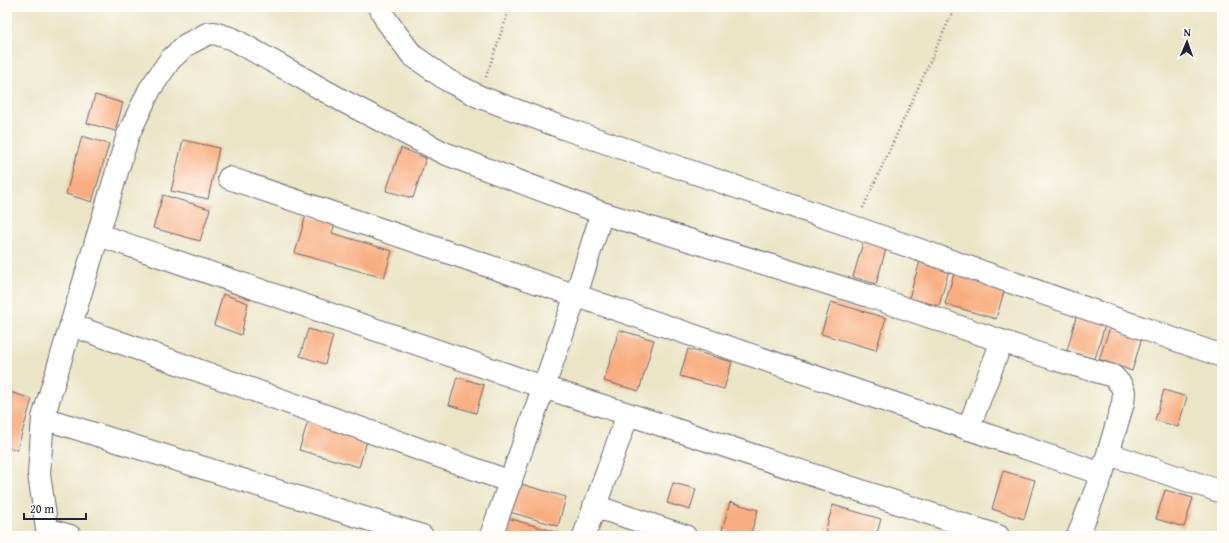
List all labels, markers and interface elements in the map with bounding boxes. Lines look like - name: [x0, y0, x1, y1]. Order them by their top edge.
- north arrow: [1167, 22, 1207, 62]
- text: N: [1183, 24, 1192, 40]
- scale bar: [24, 495, 86, 521]
- text: 20 m: [30, 500, 54, 517]

